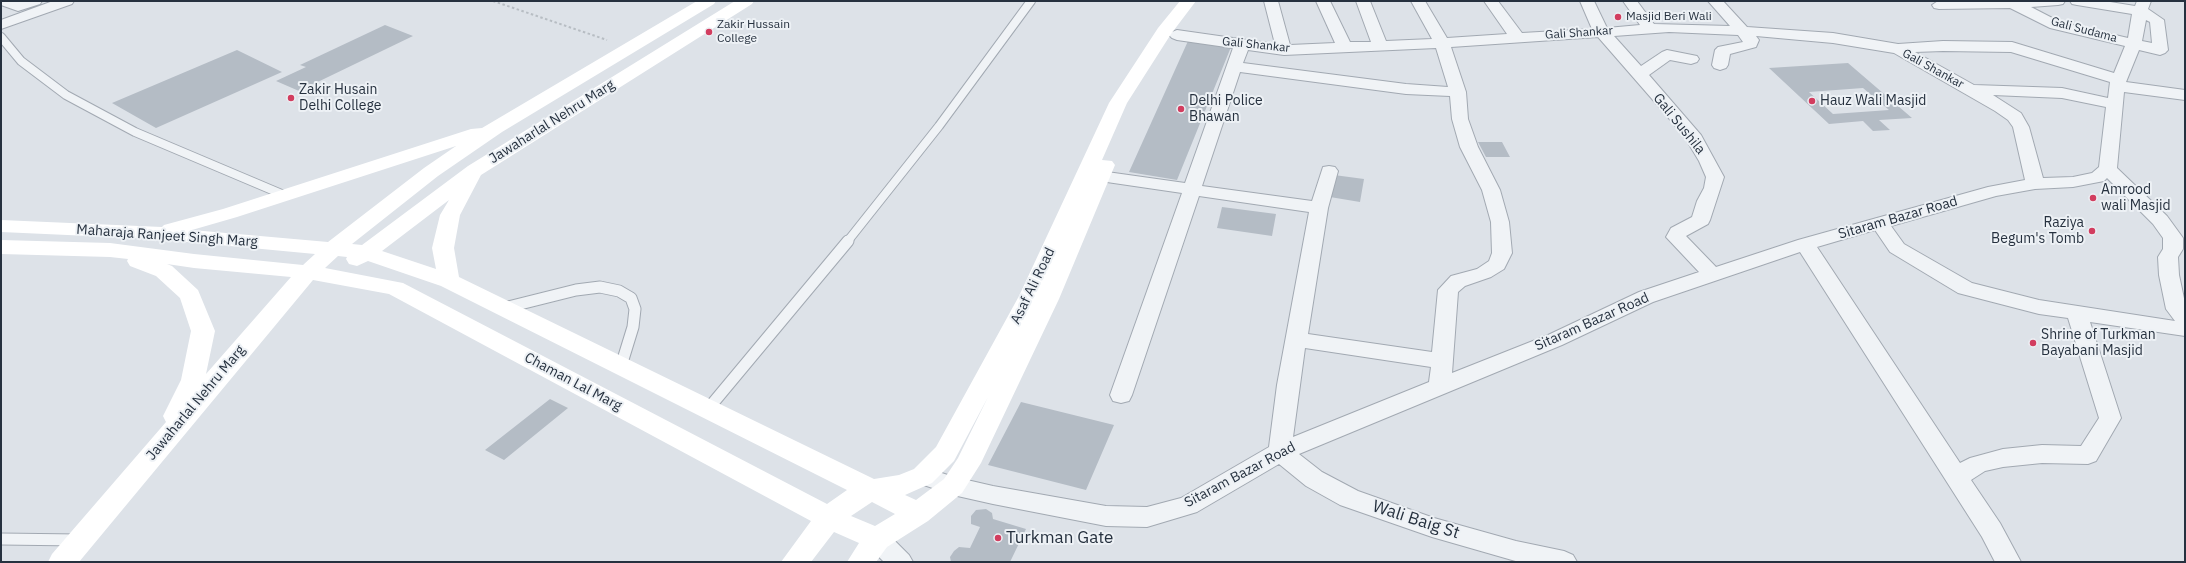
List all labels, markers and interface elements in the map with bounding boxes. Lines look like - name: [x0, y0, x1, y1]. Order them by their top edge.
- place label: Masjid Beri Wali: [1626, 10, 1712, 24]
- marker: Masjid Beri Wali: [1613, 12, 1623, 22]
- street label: Gali Sudama: [2049, 14, 2119, 46]
- place label: Zakir Hussain College: [717, 18, 790, 46]
- street label: Gali Shankar: [1545, 23, 1613, 43]
- marker: Zakir Hussain College: [704, 27, 714, 37]
- street label: Gali Shankar: [1221, 34, 1291, 56]
- street label: Gali Shankar: [1900, 46, 1966, 92]
- street label: Jawaharlal Nehru Marg: [486, 77, 618, 167]
- place label: Zakir Husain Delhi College: [299, 82, 381, 114]
- street label: Gali Sushila: [1649, 90, 1709, 158]
- marker: Zakir Husain Delhi College: [286, 93, 296, 103]
- place label: Delhi Police Bhawan: [1189, 93, 1263, 126]
- place label: Hauz Wali Masjid: [1820, 93, 1926, 109]
- marker: Hauz Wali Masjid: [1807, 96, 1817, 106]
- marker: Delhi Police Bhawan: [1176, 104, 1186, 114]
- place label: Amrood wali Masjid: [2101, 182, 2170, 214]
- street label: Sitaram Bazar Road: [1836, 193, 1960, 243]
- marker: Amrood wali Masjid: [2088, 193, 2098, 203]
- place label: Raziya Begum's Tomb: [1991, 215, 2084, 248]
- street label: Maharaja Ranjeet Singh Marg: [76, 221, 258, 251]
- marker: Raziya Begum's Tomb: [2087, 226, 2097, 236]
- street label: Asaf Ali Road: [1007, 245, 1059, 327]
- street label: Sitaram Bazar Road: [1532, 289, 1652, 355]
- place label: Shrine of Turkman Bayabani Masjid: [2041, 327, 2156, 360]
- marker: Shrine of Turkman Bayabani Masjid: [2028, 338, 2038, 348]
- street label: Jawaharlal Nehru Marg: [143, 342, 249, 464]
- street label: Chaman Lal Marg: [522, 349, 624, 415]
- street label: Sitaram Bazar Road: [1182, 439, 1298, 511]
- street label: Wali Baig St: [1370, 496, 1462, 544]
- place label: Turkman Gate: [1006, 528, 1113, 548]
- marker: Turkman Gate: [993, 533, 1003, 543]

